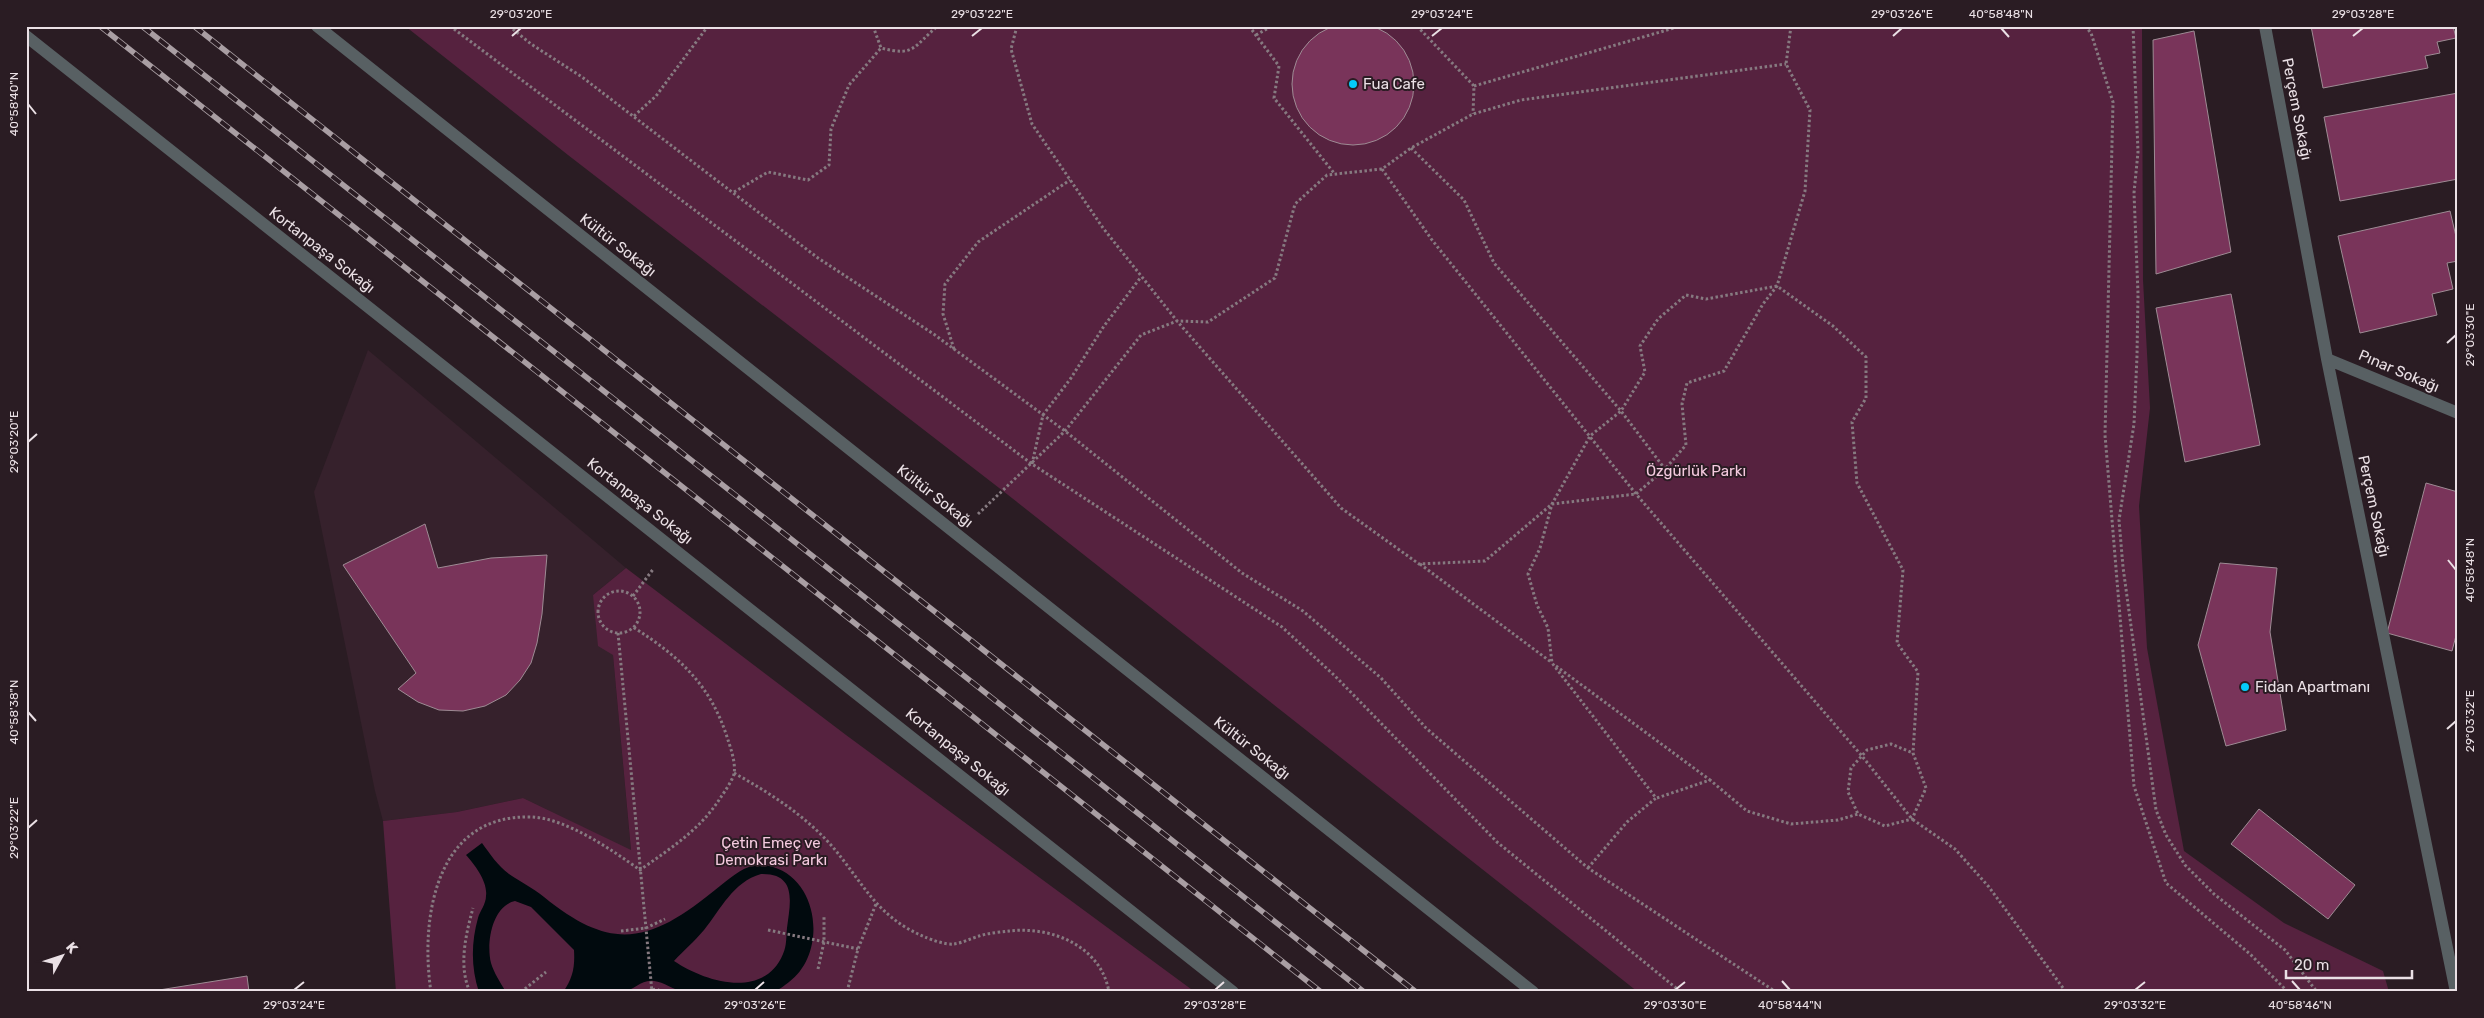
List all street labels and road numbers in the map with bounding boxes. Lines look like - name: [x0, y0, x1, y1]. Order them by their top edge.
- street label: Perçem Sokağı: [2278, 56, 2316, 162]
- street label: Kortanpaşa Sokağı: [265, 203, 379, 297]
- street label: Kültür Sokağı: [576, 210, 660, 280]
- street label: Pınar Sokağı: [2356, 346, 2442, 396]
- street label: Perçem Sokağı: [2354, 453, 2394, 559]
- street label: Kortanpaşa Sokağı: [583, 454, 697, 548]
- street label: Kültür Sokağı: [893, 461, 977, 531]
- street label: Kortanpaşa Sokağı: [902, 704, 1014, 800]
- street label: Kültür Sokağı: [1210, 713, 1294, 783]

